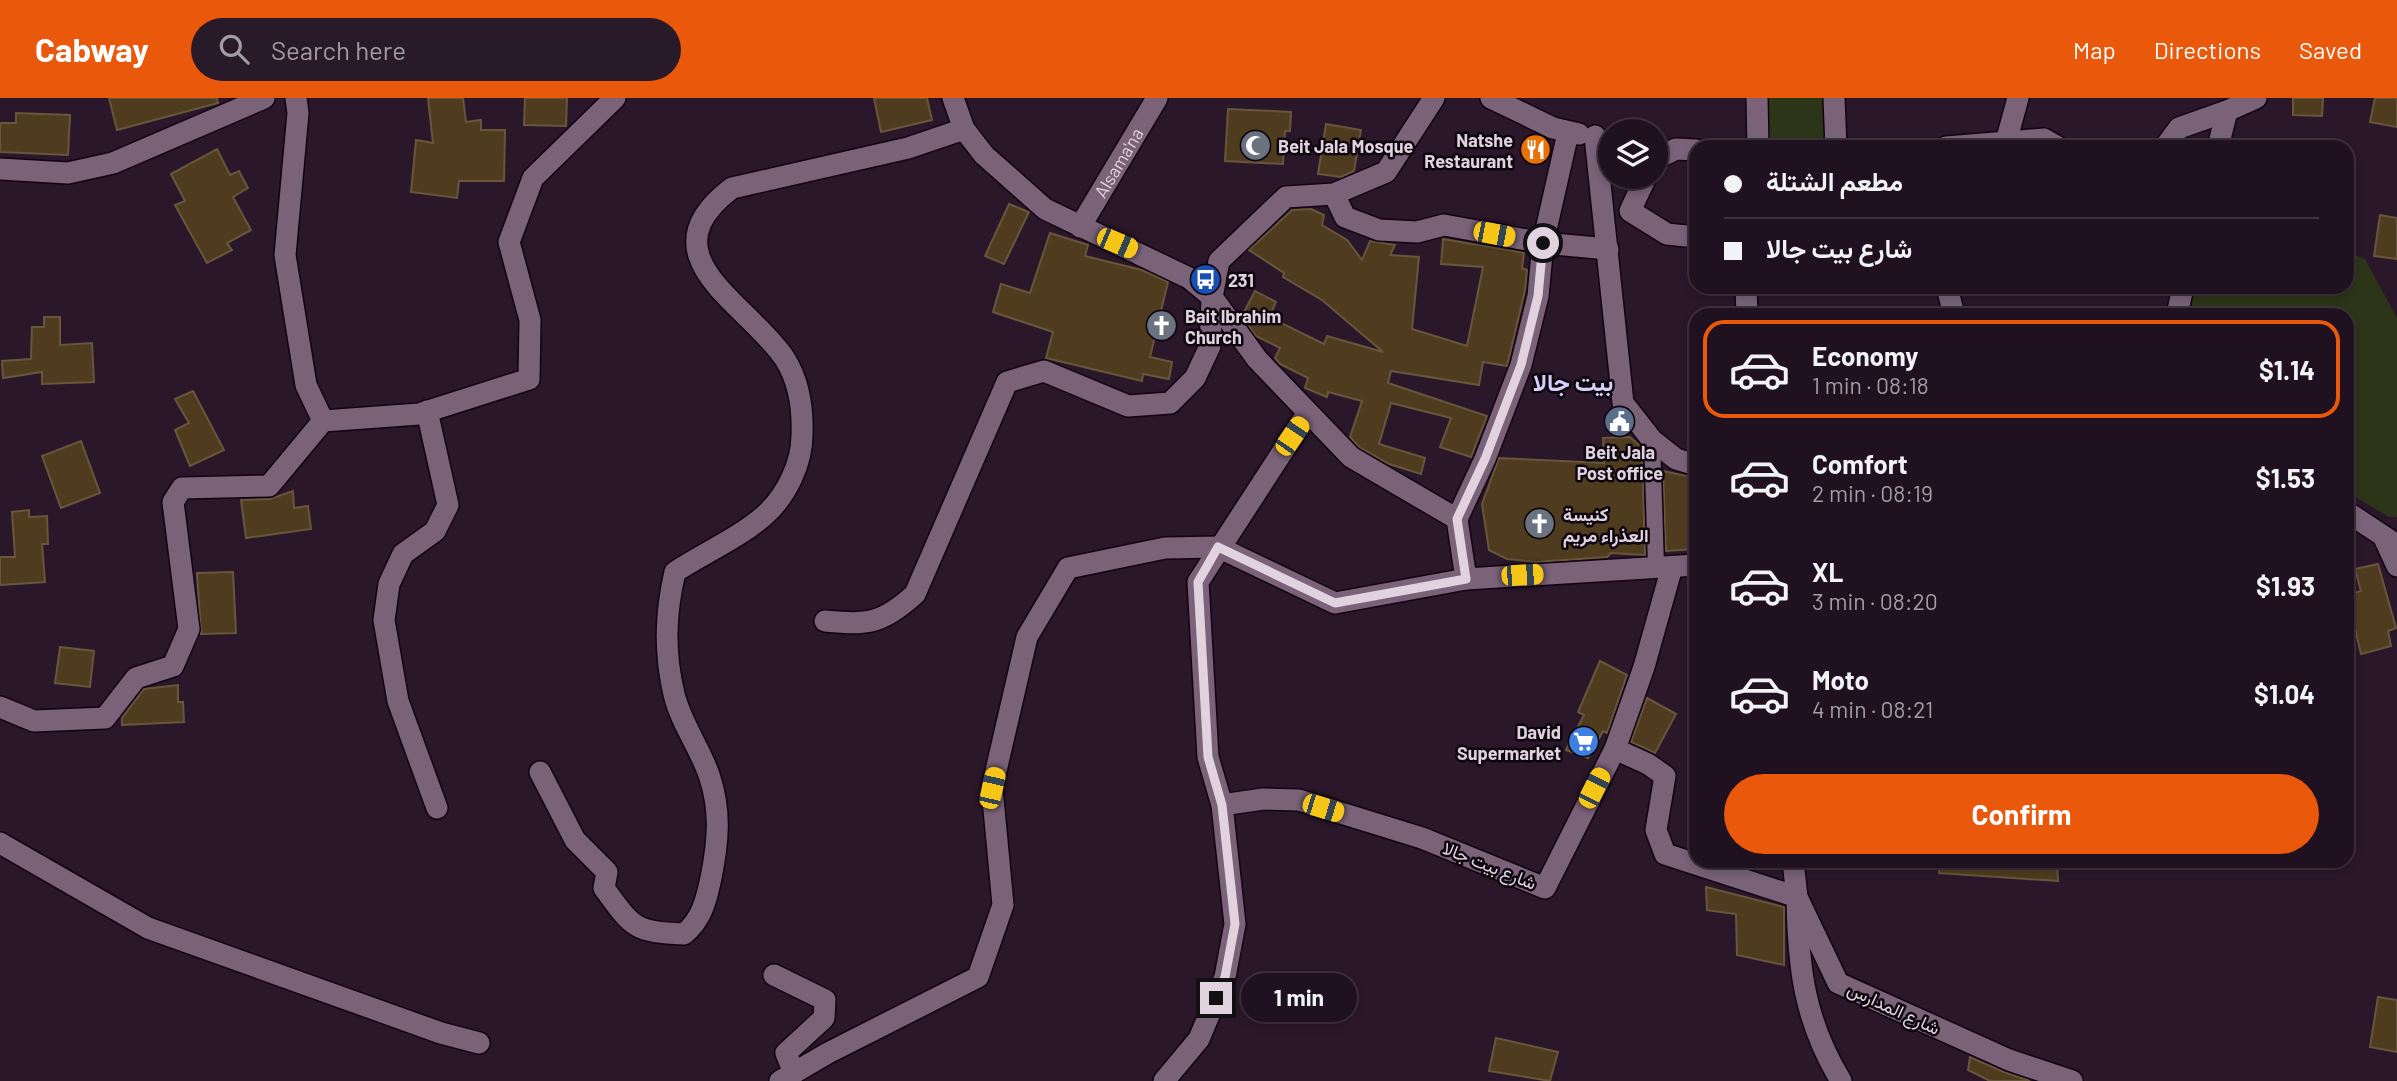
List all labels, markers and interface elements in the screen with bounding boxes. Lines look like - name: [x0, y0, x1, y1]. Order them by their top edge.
- search box: [191, 18, 681, 81]
- text: Cabway: [35, 29, 149, 69]
- icon: search: [215, 30, 253, 68]
- text: Search here: [271, 34, 406, 65]
- text: Map: [2073, 35, 2116, 64]
- text: Directions: [2154, 35, 2261, 64]
- text: Saved: [2299, 35, 2362, 64]
- map controls: [1598, 119, 1668, 189]
- button: layers: [1598, 119, 1668, 189]
- street label: Alsama'na: [1089, 124, 1148, 201]
- mosque icon: Beit Jala Mosque: [1238, 129, 1272, 163]
- place label: Natshe Restaurant: [1424, 129, 1513, 172]
- restaurant icon: Natshe Restaurant: [1519, 133, 1553, 167]
- place label: Beit Jala Mosque: [1278, 135, 1413, 157]
- text: مطعم الشتلة: [1766, 165, 1903, 196]
- car: [1472, 220, 1517, 248]
- car: [1094, 225, 1141, 261]
- route start: [1527, 227, 1559, 259]
- text: شارع بيت جالا: [1766, 232, 1912, 263]
- bus stop icon: 231: [1188, 263, 1222, 297]
- place label: 231: [1228, 269, 1254, 291]
- place label: Bait Ibrahim Church: [1185, 305, 1281, 348]
- church icon: Bait Ibrahim Church: [1145, 309, 1179, 343]
- icon: car: [1728, 338, 1791, 401]
- text: Economy: [1812, 340, 1918, 371]
- text: $1.14: [2259, 354, 2315, 385]
- district label: بيت جالا: [1533, 367, 1613, 397]
- text: 1 min · 08:18: [1812, 371, 1929, 399]
- public building icon: Beit Jala Post office: [1603, 405, 1637, 439]
- car: [1272, 413, 1313, 459]
- place label: Beit Jala Post office: [1577, 441, 1663, 484]
- icon: car: [1728, 446, 1791, 509]
- text: Comfort: [1812, 448, 1908, 479]
- text: $1.53: [2256, 462, 2315, 493]
- text: 2 min · 08:19: [1812, 479, 1933, 507]
- place label: كنيسة العذراء مريم: [1563, 503, 1649, 548]
- church icon: كنيسة العذراء مريم: [1523, 507, 1557, 541]
- icon: car: [1728, 554, 1791, 617]
- text: XL: [1812, 556, 1843, 587]
- car: [1501, 563, 1544, 587]
- text: $1.93: [2256, 570, 2315, 601]
- text: 3 min · 08:20: [1812, 587, 1938, 615]
- icon: car: [1728, 662, 1791, 725]
- text: Moto: [1812, 664, 1869, 695]
- text: $1.04: [2254, 678, 2315, 709]
- text: 4 min · 08:21: [1812, 695, 1933, 723]
- place label: David Supermarket: [1457, 721, 1561, 764]
- supermarket icon: David Supermarket: [1567, 725, 1601, 759]
- car: [978, 765, 1007, 811]
- car: [1576, 765, 1613, 811]
- button: Confirm: [1724, 774, 2319, 854]
- car: [1300, 792, 1347, 824]
- street label: شارع بيت جالا: [1439, 836, 1540, 896]
- callout: 1 min: [1240, 974, 1356, 1023]
- street label: شارع المدارس: [1844, 977, 1944, 1041]
- route end: [1200, 982, 1232, 1014]
- text: 1 min: [1274, 983, 1324, 1011]

